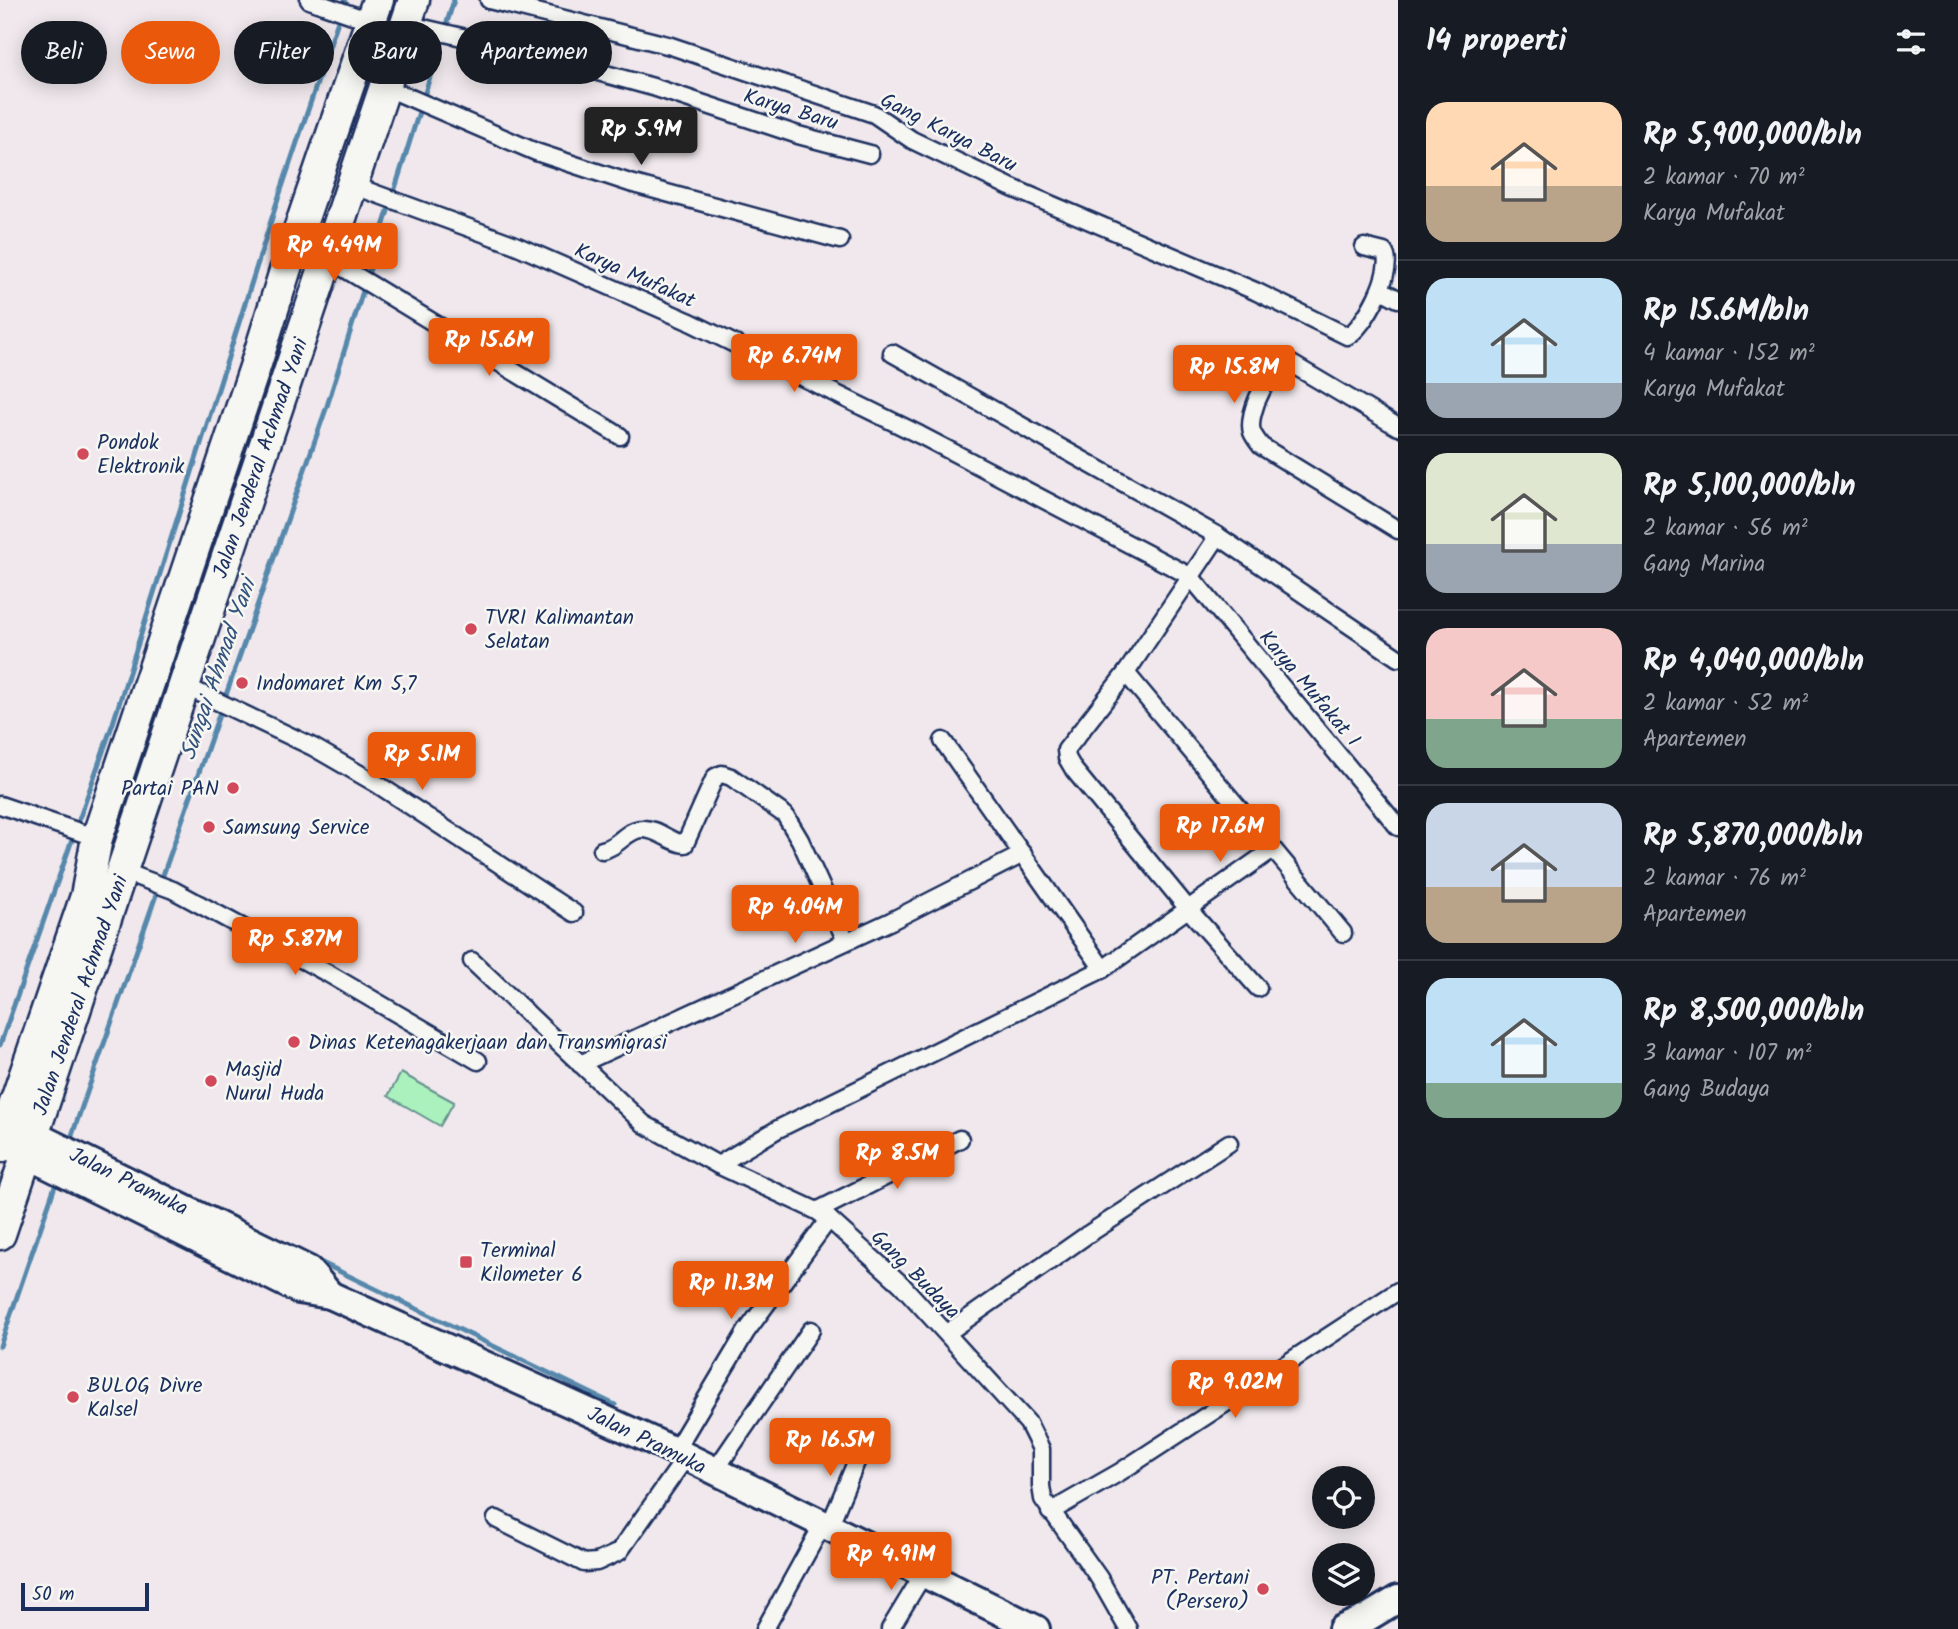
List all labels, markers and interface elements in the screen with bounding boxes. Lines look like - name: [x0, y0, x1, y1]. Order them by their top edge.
- text: 14 properti: [1426, 18, 1567, 66]
- chip: Beli: [21, 21, 107, 84]
- chip: Sewa: [121, 21, 220, 84]
- chip: Filter: [234, 21, 334, 84]
- chip: Baru: [348, 21, 442, 84]
- chip: Apartemen: [456, 21, 612, 84]
- icon: filters: [1892, 23, 1930, 61]
- street label: Karya Baru: [739, 80, 842, 140]
- street label: Gang Karya Baru: [874, 85, 1023, 182]
- pin: Rp 5.9M: [576, 108, 706, 167]
- text: Rp 5.9M: [600, 112, 682, 148]
- text: Rp 5,900,000/bln: [1643, 112, 1862, 160]
- icon: home: [1482, 130, 1566, 214]
- text: 2 kamar · 70 m²: [1643, 160, 1804, 196]
- text: Karya Mufakat: [1643, 196, 1785, 232]
- pin: Rp 4.49M: [262, 224, 406, 283]
- text: Rp 4.49M: [287, 228, 381, 264]
- street label: Karya Mufakat: [568, 235, 701, 318]
- text: Rp 15.6M/bln: [1643, 288, 1809, 336]
- icon: home: [1482, 306, 1566, 390]
- pin: Rp 15.6M: [417, 318, 561, 378]
- text: Rp 15.6M: [445, 323, 533, 359]
- street label: Jalan Jenderal Achmad Yani: [205, 333, 318, 583]
- pin: Rp 6.74M: [722, 334, 866, 394]
- text: 4 kamar · 152 m²: [1643, 336, 1815, 372]
- text: Rp 6.74M: [747, 339, 841, 375]
- pin: Rp 15.8M: [1162, 346, 1306, 405]
- text: Rp 15.8M: [1189, 350, 1279, 386]
- text: Karya Mufakat: [1643, 372, 1785, 408]
- place label: Pondok Elektronik: [97, 427, 185, 484]
- marker: Pondok Elektronik: [75, 446, 91, 462]
- text: Rp 5,100,000/bln: [1643, 463, 1856, 511]
- icon: home: [1482, 481, 1566, 565]
- text: 2 kamar · 56 m²: [1643, 511, 1808, 547]
- text: Gang Marina: [1643, 547, 1765, 583]
- water label: Sungai Ahmad Yani: [171, 570, 268, 765]
- place label: TVRI Kalimantan Selatan: [485, 602, 634, 659]
- marker: TVRI Kalimantan Selatan: [463, 621, 479, 637]
- street label: Karya Mufakat I: [1250, 623, 1368, 755]
- text: Rp 4,040,000/bln: [1643, 638, 1864, 686]
- icon: home: [1482, 656, 1566, 740]
- place label: Indomaret Km 5,7: [256, 668, 418, 701]
- marker: Indomaret Km 5,7: [234, 675, 250, 691]
- text: 2 kamar · 52 m²: [1643, 686, 1808, 722]
- text: Apartemen: [1643, 722, 1747, 758]
- pin: Rp 5.1M: [357, 732, 487, 792]
- text: Rp 5.1M: [384, 737, 460, 773]
- place label: Partai PAN: [121, 773, 219, 806]
- marker: Partai PAN: [225, 780, 241, 796]
- pin: Rp 17.6M: [1148, 804, 1292, 864]
- text: Rp 17.6M: [1176, 809, 1264, 845]
- place label: Samsung Service: [223, 812, 370, 845]
- text: Rp 5,870,000/bln: [1643, 813, 1863, 861]
- marker: Samsung Service: [201, 819, 217, 835]
- icon: home: [1482, 831, 1566, 915]
- text: 2 kamar · 76 m²: [1643, 861, 1806, 897]
- street label: Jalan Jenderal Achmad Yani: [25, 870, 138, 1120]
- pin: Rp 4.04M: [723, 886, 867, 945]
- text: Rp 4.04M: [748, 890, 842, 926]
- text: Apartemen: [1643, 897, 1747, 933]
- pin: Rp 5.87M: [223, 918, 367, 977]
- text: Rp 5.87M: [248, 922, 342, 958]
- text: Rp 8,500,000/bln: [1643, 988, 1864, 1036]
- icon: home: [1482, 1006, 1566, 1090]
- place label: Dinas Ketenagakerjaan dan Transmigrasi: [308, 1027, 668, 1060]
- marker: Dinas Ketenagakerjaan dan Transmigrasi: [286, 1034, 302, 1050]
- text: 3 kamar · 107 m²: [1643, 1036, 1811, 1072]
- place label: Masjid Nurul Huda: [225, 1054, 324, 1111]
- text: Gang Budaya: [1643, 1072, 1770, 1108]
- marker: Masjid Nurul Huda: [203, 1073, 219, 1089]
- pin: Rp 8.5M: [832, 1132, 962, 1191]
- text: Rp 8.5M: [855, 1136, 939, 1172]
- street label: Jalan Pramuka: [63, 1139, 194, 1225]
- street label: Gang Budaya: [862, 1222, 968, 1328]
- place label: Terminal Kilometer 6: [480, 1235, 583, 1292]
- marker: Terminal Kilometer 6: [458, 1254, 474, 1270]
- pin: Rp 11.3M: [659, 1262, 803, 1321]
- text: Rp 11.3M: [689, 1266, 773, 1302]
- pin: Rp 9.02M: [1163, 1360, 1307, 1420]
- text: Rp 9.02M: [1188, 1365, 1282, 1401]
- place label: BULOG Divre Kalsel: [87, 1370, 203, 1427]
- marker: BULOG Divre Kalsel: [65, 1389, 81, 1405]
- street label: Jalan Pramuka: [581, 1398, 712, 1484]
- pin: Rp 16.5M: [758, 1418, 902, 1478]
- text: Rp 16.5M: [786, 1423, 874, 1459]
- map controls: [1312, 1466, 1375, 1606]
- button: locate: [1312, 1466, 1375, 1529]
- pin: Rp 4.91M: [819, 1532, 963, 1592]
- text: Rp 4.91M: [846, 1537, 936, 1573]
- button: layers: [1312, 1543, 1375, 1606]
- place label: PT. Pertani (Persero): [1151, 1562, 1250, 1619]
- scale bar: [21, 1580, 149, 1612]
- text: 50 m: [32, 1580, 74, 1610]
- marker: PT. Pertani (Persero): [1255, 1581, 1271, 1597]

